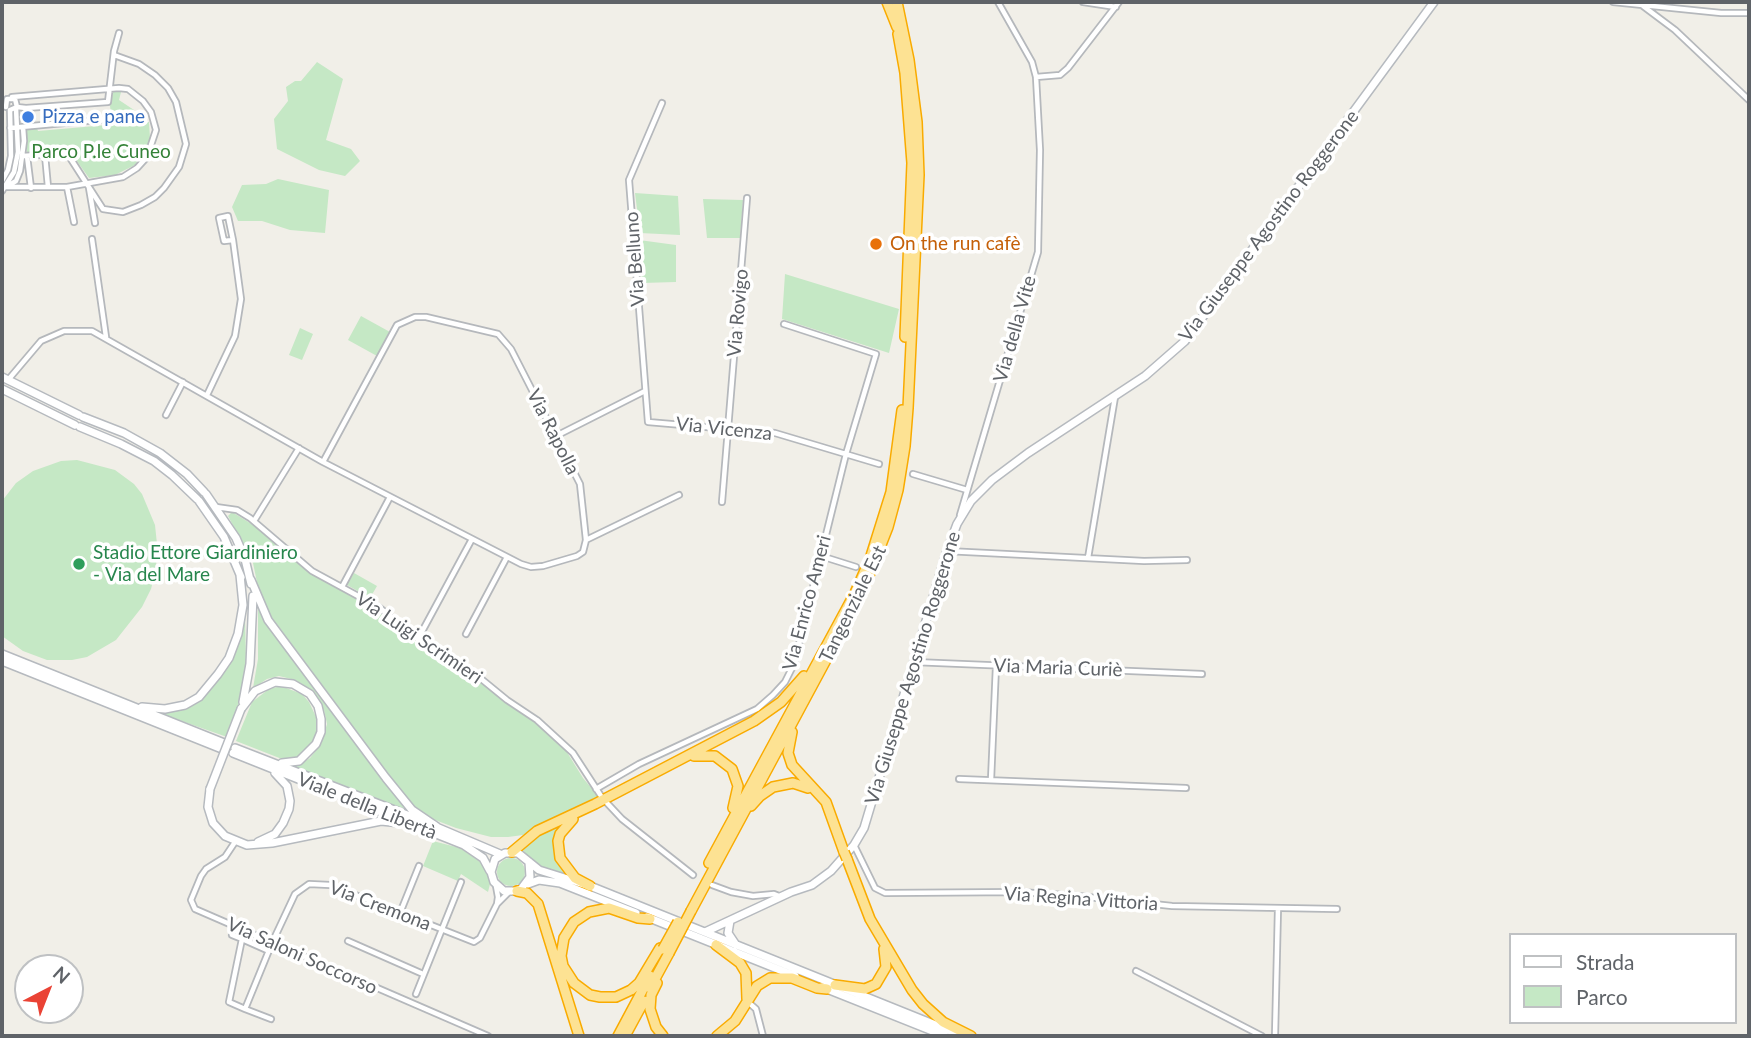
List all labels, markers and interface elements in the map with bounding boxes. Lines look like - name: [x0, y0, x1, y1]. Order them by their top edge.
- place label: Pizza e pane: [42, 106, 145, 128]
- street label: Via Giuseppe Agostino Roggerone: [1174, 106, 1364, 346]
- marker: Pizza e pane: [20, 109, 36, 125]
- park label: Parco P.le Cuneo: [31, 141, 171, 163]
- street label: Via Belluno: [620, 211, 650, 307]
- place label: On the run cafè: [890, 233, 1021, 255]
- marker: On the run cafè: [868, 236, 884, 252]
- street label: Via Rovigo: [723, 268, 753, 358]
- street label: Via della Vite: [989, 273, 1041, 385]
- street label: Via Rapolla: [522, 385, 584, 479]
- street label: Via Vicenza: [675, 413, 773, 445]
- street label: Via Giuseppe Agostino Roggerone: [861, 529, 965, 807]
- street label: Via Enrico Ameri: [778, 533, 836, 673]
- place label: Stadio Ettore Giardiniero - Via del Mare: [93, 542, 298, 586]
- street label: Tangenziale Est: [815, 542, 891, 666]
- marker: Stadio Ettore Giardiniero - Via del Mare: [71, 556, 87, 572]
- street label: Via Luigi Scrimieri: [351, 587, 487, 689]
- street label: Via Maria Curiè: [993, 654, 1123, 682]
- street label: Viale della Libertà: [294, 768, 440, 844]
- street label: Via Cremona: [326, 876, 434, 936]
- street label: Via Regina Vittoria: [1003, 882, 1159, 916]
- street label: Via Saloni Soccorso: [223, 913, 381, 999]
- legend: [1510, 933, 1737, 1024]
- text: Strada: [1576, 949, 1635, 974]
- north arrow: [14, 954, 84, 1024]
- text: N: [49, 961, 75, 988]
- text: Parco: [1576, 984, 1628, 1009]

